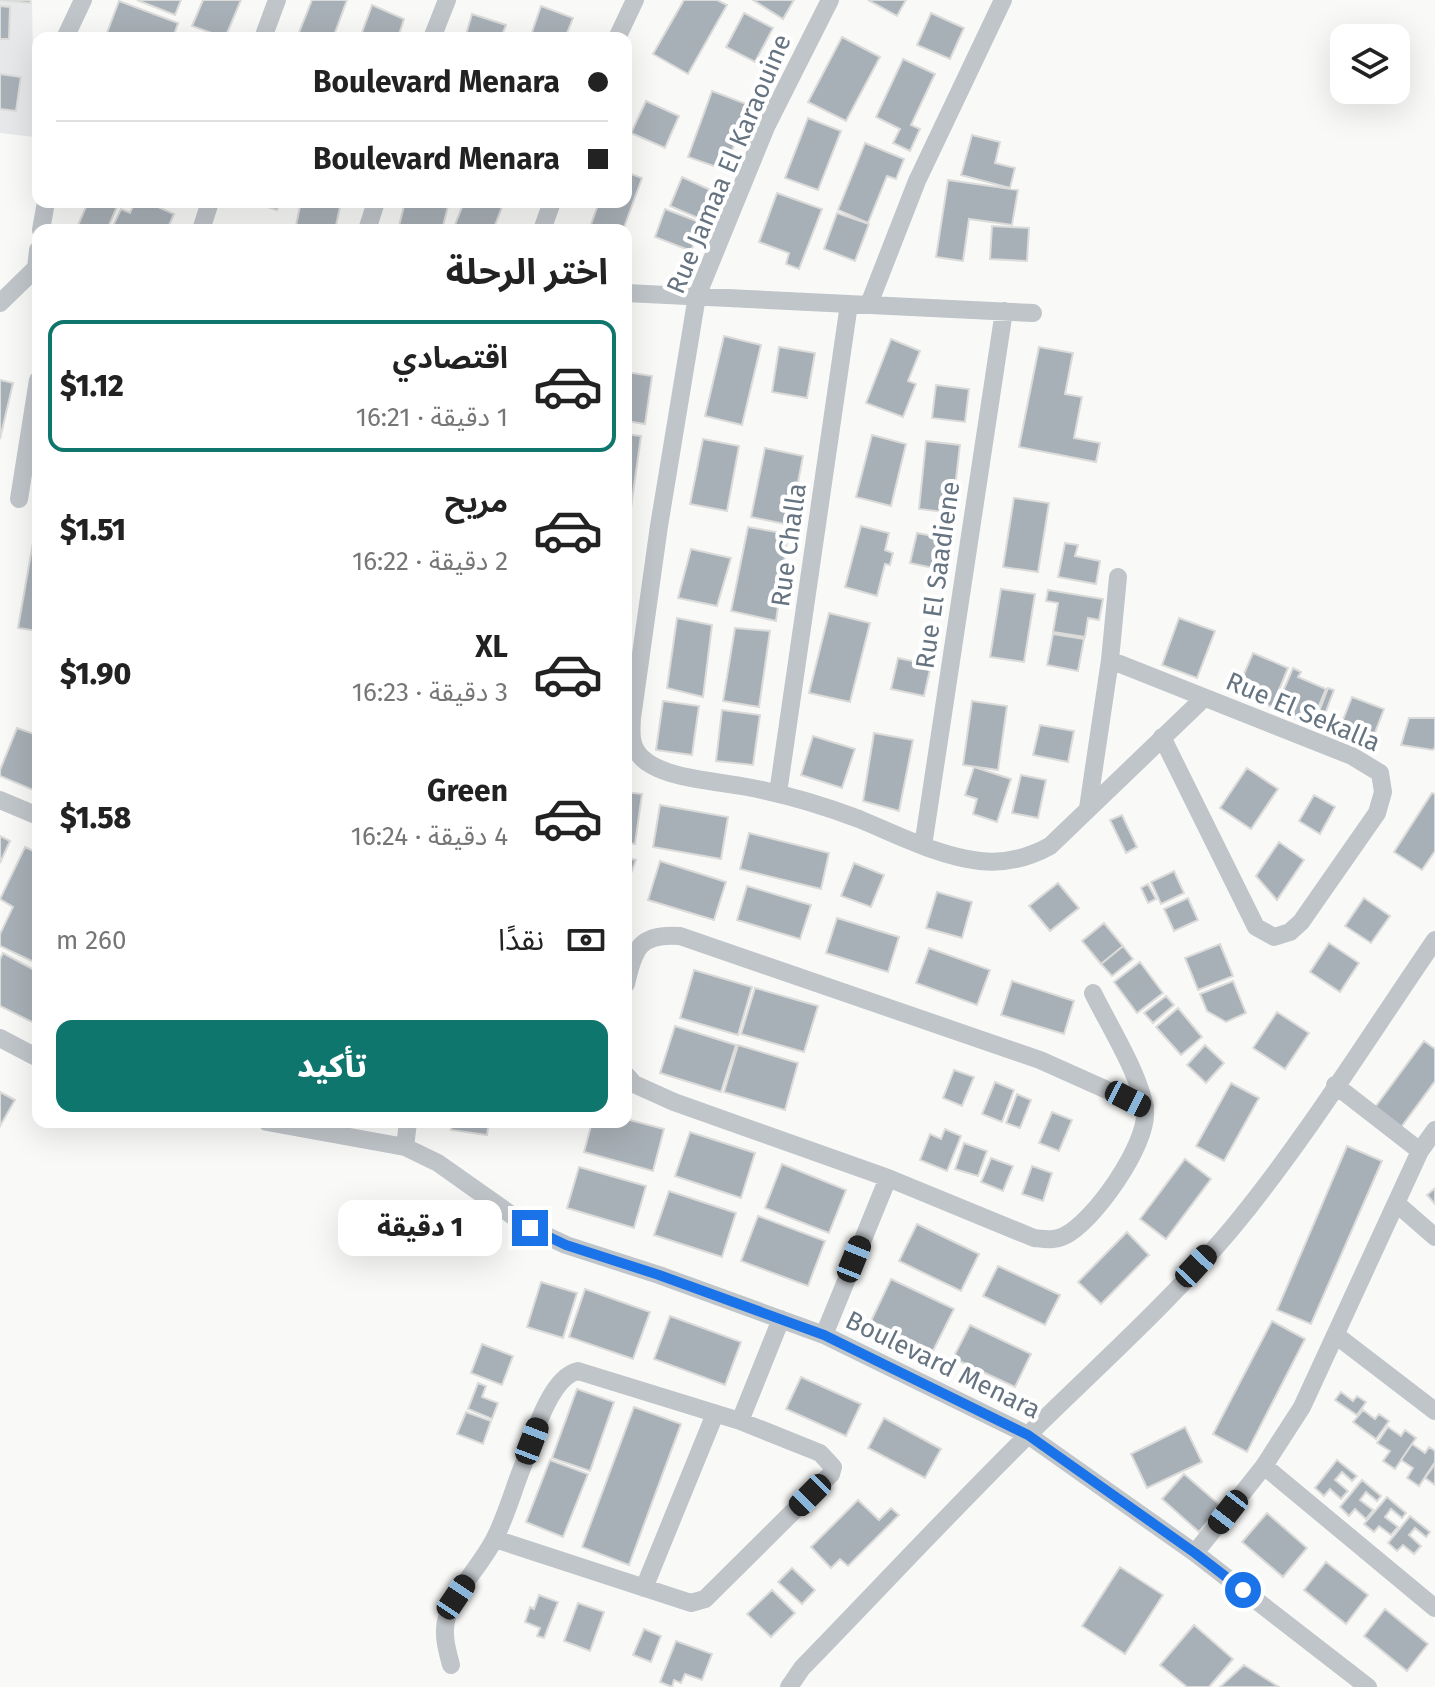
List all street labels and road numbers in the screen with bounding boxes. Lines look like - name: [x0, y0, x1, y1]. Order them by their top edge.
- street label: Rue Jamaa El Karaouine: [660, 29, 798, 299]
- street label: Rue El Saadiene: [910, 479, 966, 671]
- street label: Rue Challa: [765, 481, 813, 609]
- street label: Rue El Sekalla: [1221, 666, 1385, 758]
- street label: Boulevard Menara: [841, 1304, 1045, 1426]

